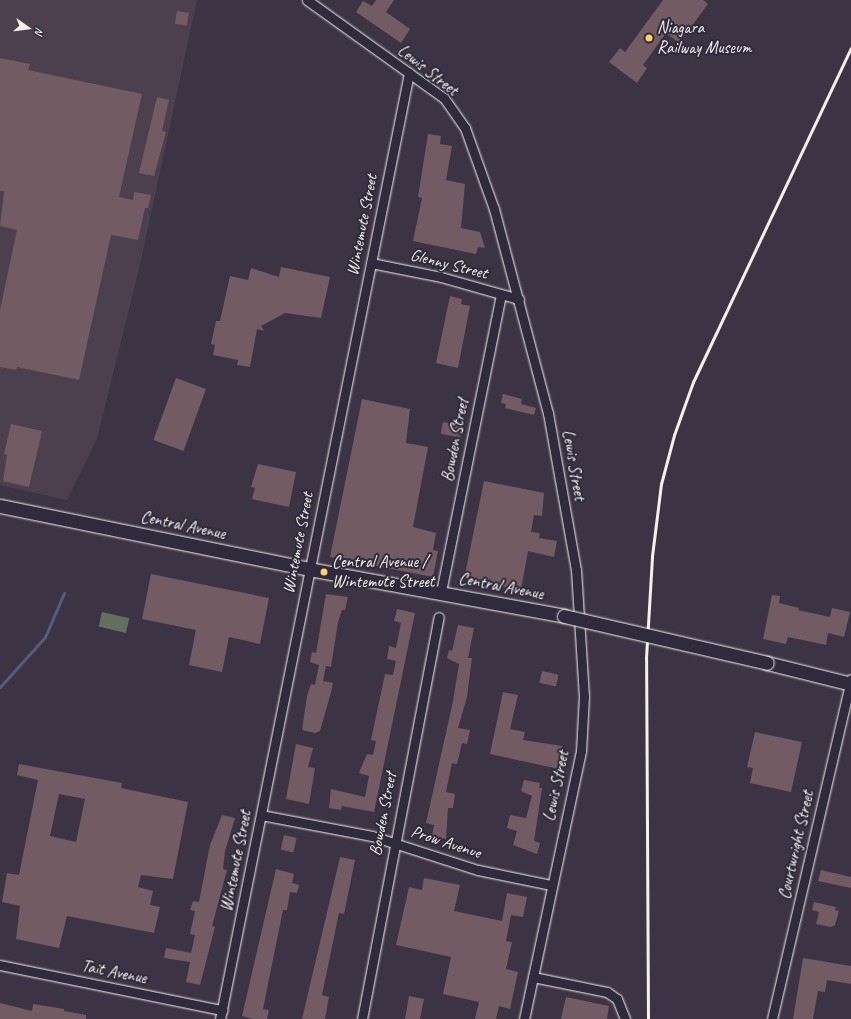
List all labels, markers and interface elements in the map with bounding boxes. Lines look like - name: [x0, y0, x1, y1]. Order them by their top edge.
- north arrow: [8, 8, 48, 48]
- place label: Niagara Railway Museum: [657, 18, 751, 58]
- text: N: [32, 26, 47, 36]
- marker: Niagara Railway Museum: [644, 33, 654, 43]
- street label: Lewis Street: [393, 40, 463, 100]
- street label: Wintemute Street: [342, 173, 382, 277]
- street label: Glenny Street: [408, 245, 490, 283]
- street label: Bowden Street: [437, 397, 473, 483]
- street label: Lewis Street: [558, 428, 590, 502]
- street label: Wintemute Street: [278, 491, 318, 595]
- street label: Central Avenue: [139, 506, 227, 544]
- place label: Central Avenue / Wintemute Street: [332, 552, 435, 592]
- marker: Central Avenue / Wintemute Street: [319, 567, 329, 577]
- street label: Central Avenue: [457, 568, 545, 604]
- street label: Lewis Street: [539, 749, 573, 823]
- street label: Bowden Street: [365, 771, 401, 857]
- street label: Courtwright Street: [774, 789, 818, 901]
- street label: Wintemute Street: [216, 809, 256, 913]
- street label: Prow Avenue: [409, 821, 483, 863]
- street label: Tait Avenue: [80, 956, 148, 988]

